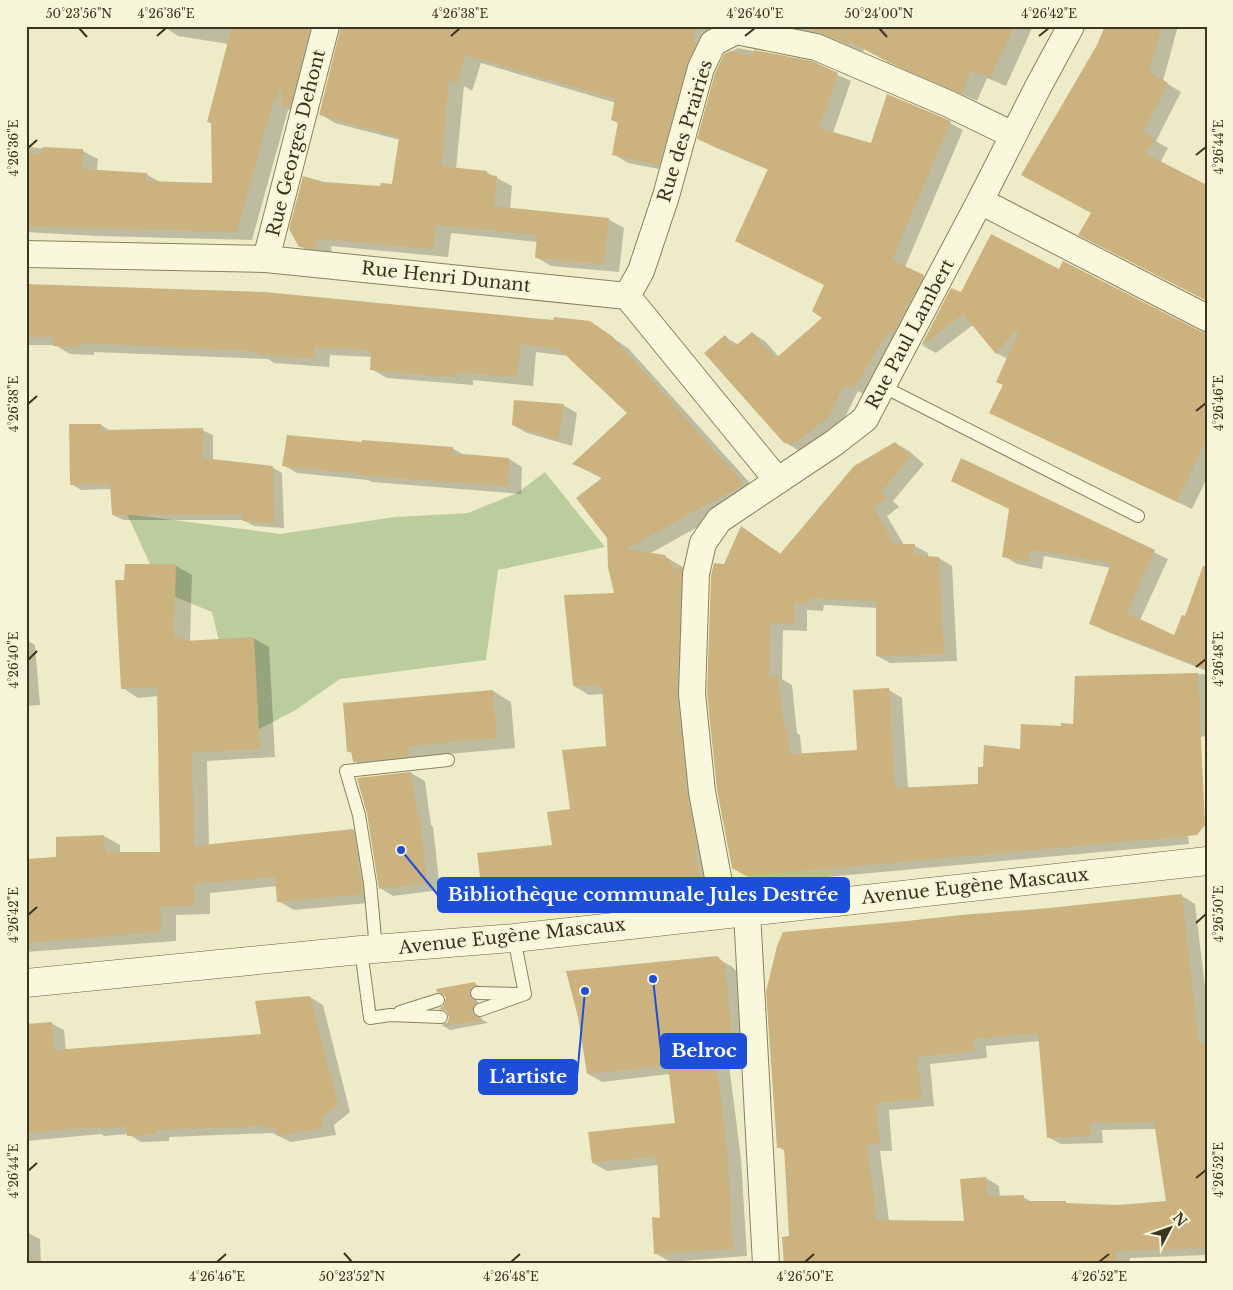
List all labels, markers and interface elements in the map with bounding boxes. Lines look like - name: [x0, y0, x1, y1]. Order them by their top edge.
- text: 50°23'56"N: [46, 6, 112, 21]
- text: 4°26'36"E: [138, 6, 195, 21]
- text: 4°26'38"E: [432, 6, 489, 21]
- text: 4°26'40"E: [727, 6, 784, 21]
- text: 50°24'00"N: [845, 6, 914, 21]
- text: 4°26'42"E: [1021, 6, 1077, 21]
- street label: Rue Georges Dehont: [262, 47, 330, 239]
- street label: Rue des Prairies: [653, 57, 717, 205]
- text: 4°26'36"E: [6, 119, 21, 176]
- text: 4°26'44"E: [1211, 119, 1226, 175]
- street label: Rue Paul Lambert: [861, 255, 959, 413]
- street label: Rue Henri Dunant: [360, 257, 532, 297]
- text: 4°26'38"E: [6, 375, 21, 432]
- text: 4°26'46"E: [1211, 375, 1226, 431]
- text: 4°26'40"E: [6, 631, 21, 688]
- text: 4°26'48"E: [1211, 631, 1226, 687]
- street label: Avenue Eugène Mascaux: [859, 863, 1090, 909]
- callout: Bibliothèque communale Jules Destrée: [438, 878, 849, 912]
- text: Bibliothèque communale Jules Destrée: [448, 883, 838, 906]
- text: 4°26'50"E: [1211, 885, 1226, 942]
- text: 4°26'42"E: [6, 887, 21, 943]
- street label: Avenue Eugène Mascaux: [396, 913, 627, 959]
- callout: Belroc: [661, 1034, 746, 1068]
- text: Belroc: [671, 1039, 737, 1062]
- callout: L'artiste: [479, 1060, 577, 1094]
- text: L'artiste: [489, 1065, 567, 1088]
- text: 4°26'52"E: [1211, 1142, 1226, 1198]
- text: 4°26'44"E: [6, 1143, 21, 1199]
- north arrow: [1146, 1202, 1196, 1252]
- text: N: [1169, 1209, 1191, 1230]
- text: 4°26'46"E: [189, 1269, 245, 1284]
- text: 50°23'52"N: [319, 1269, 385, 1284]
- text: 4°26'48"E: [483, 1269, 539, 1284]
- text: 4°26'50"E: [777, 1269, 834, 1284]
- text: 4°26'52"E: [1071, 1269, 1127, 1284]

